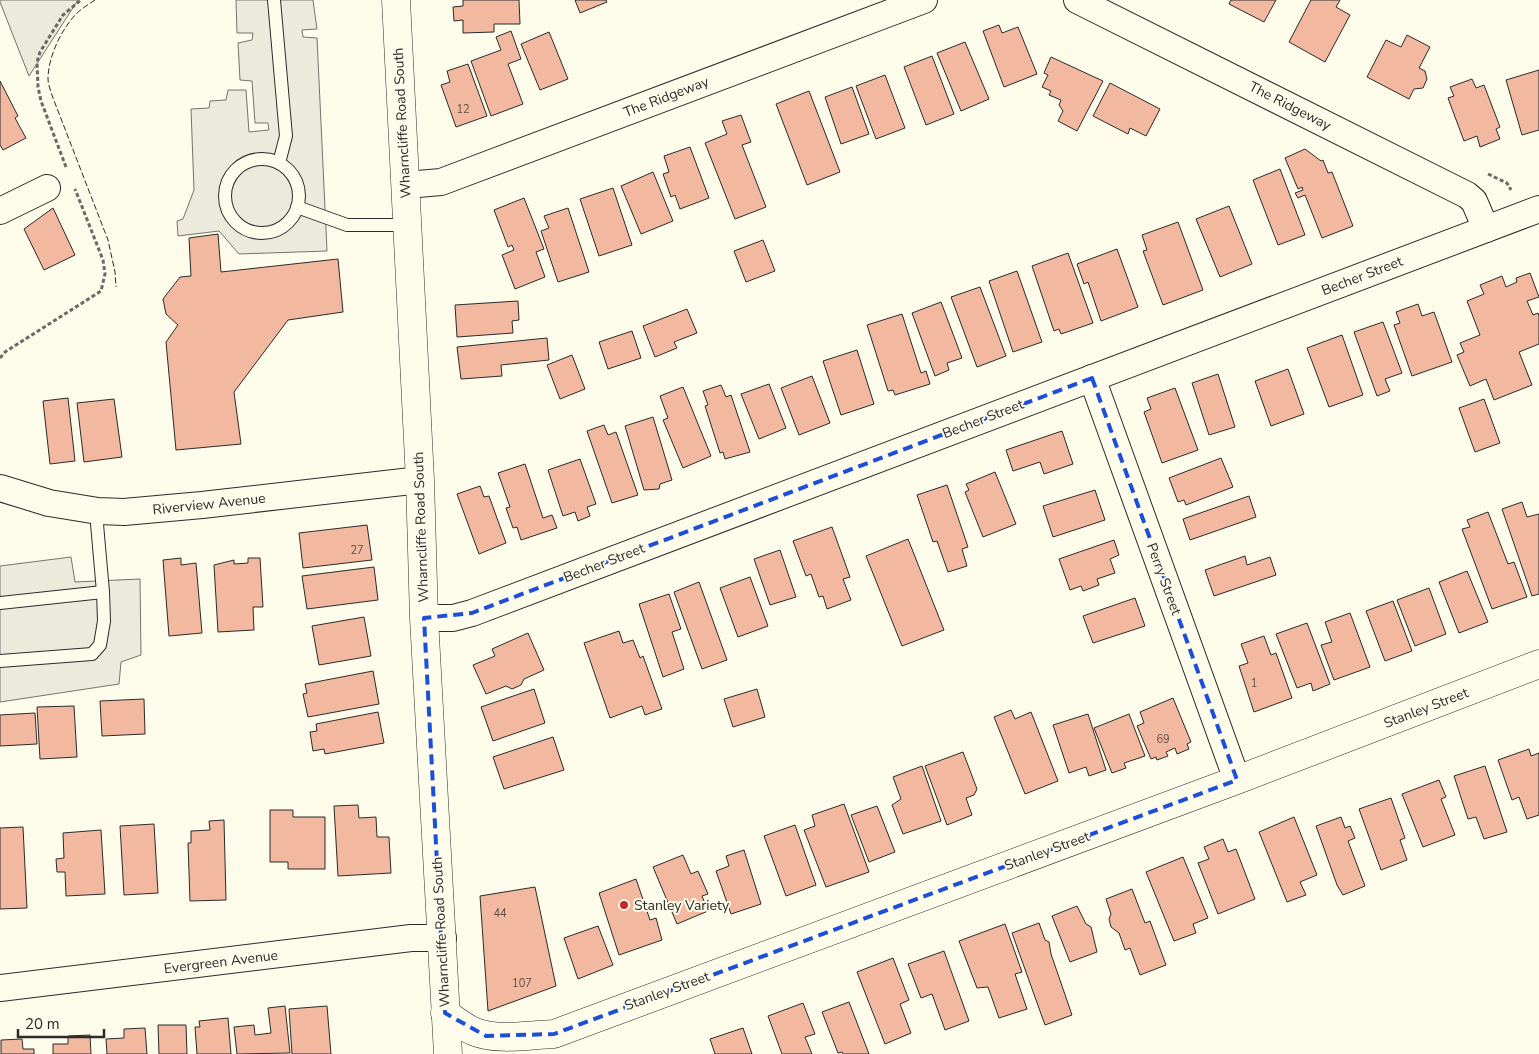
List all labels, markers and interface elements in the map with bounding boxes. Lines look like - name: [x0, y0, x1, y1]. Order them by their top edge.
- street label: Wharncliffe Road South: [389, 47, 415, 199]
- street label: The Ridgeway: [621, 72, 712, 122]
- street label: The Ridgeway: [1246, 77, 1335, 135]
- house number: 12: [456, 102, 470, 117]
- street label: Becher Street: [1319, 252, 1405, 300]
- street label: Becher Street: [940, 395, 1026, 443]
- street label: Wharncliffe Road South: [409, 451, 433, 603]
- street label: Riverview Avenue: [152, 489, 266, 519]
- street label: Becher Street: [561, 539, 647, 587]
- street label: Perry Street: [1142, 540, 1186, 618]
- house number: 27: [350, 543, 364, 558]
- house number: 1: [1251, 676, 1257, 691]
- street label: Stanley Street: [1381, 683, 1471, 733]
- house number: 69: [1156, 732, 1170, 747]
- street label: Stanley Street: [1002, 827, 1092, 875]
- street label: Wharncliffe Road South: [428, 856, 454, 1008]
- place label: Stanley Variety: [634, 896, 730, 915]
- marker: Stanley Variety: [618, 899, 630, 911]
- house number: 44: [493, 906, 507, 921]
- street label: Evergreen Avenue: [163, 946, 279, 978]
- street label: Stanley Street: [622, 967, 712, 1015]
- house number: 107: [512, 976, 532, 991]
- scale bar: [18, 1006, 104, 1038]
- text: 20 m: [25, 1014, 60, 1034]

